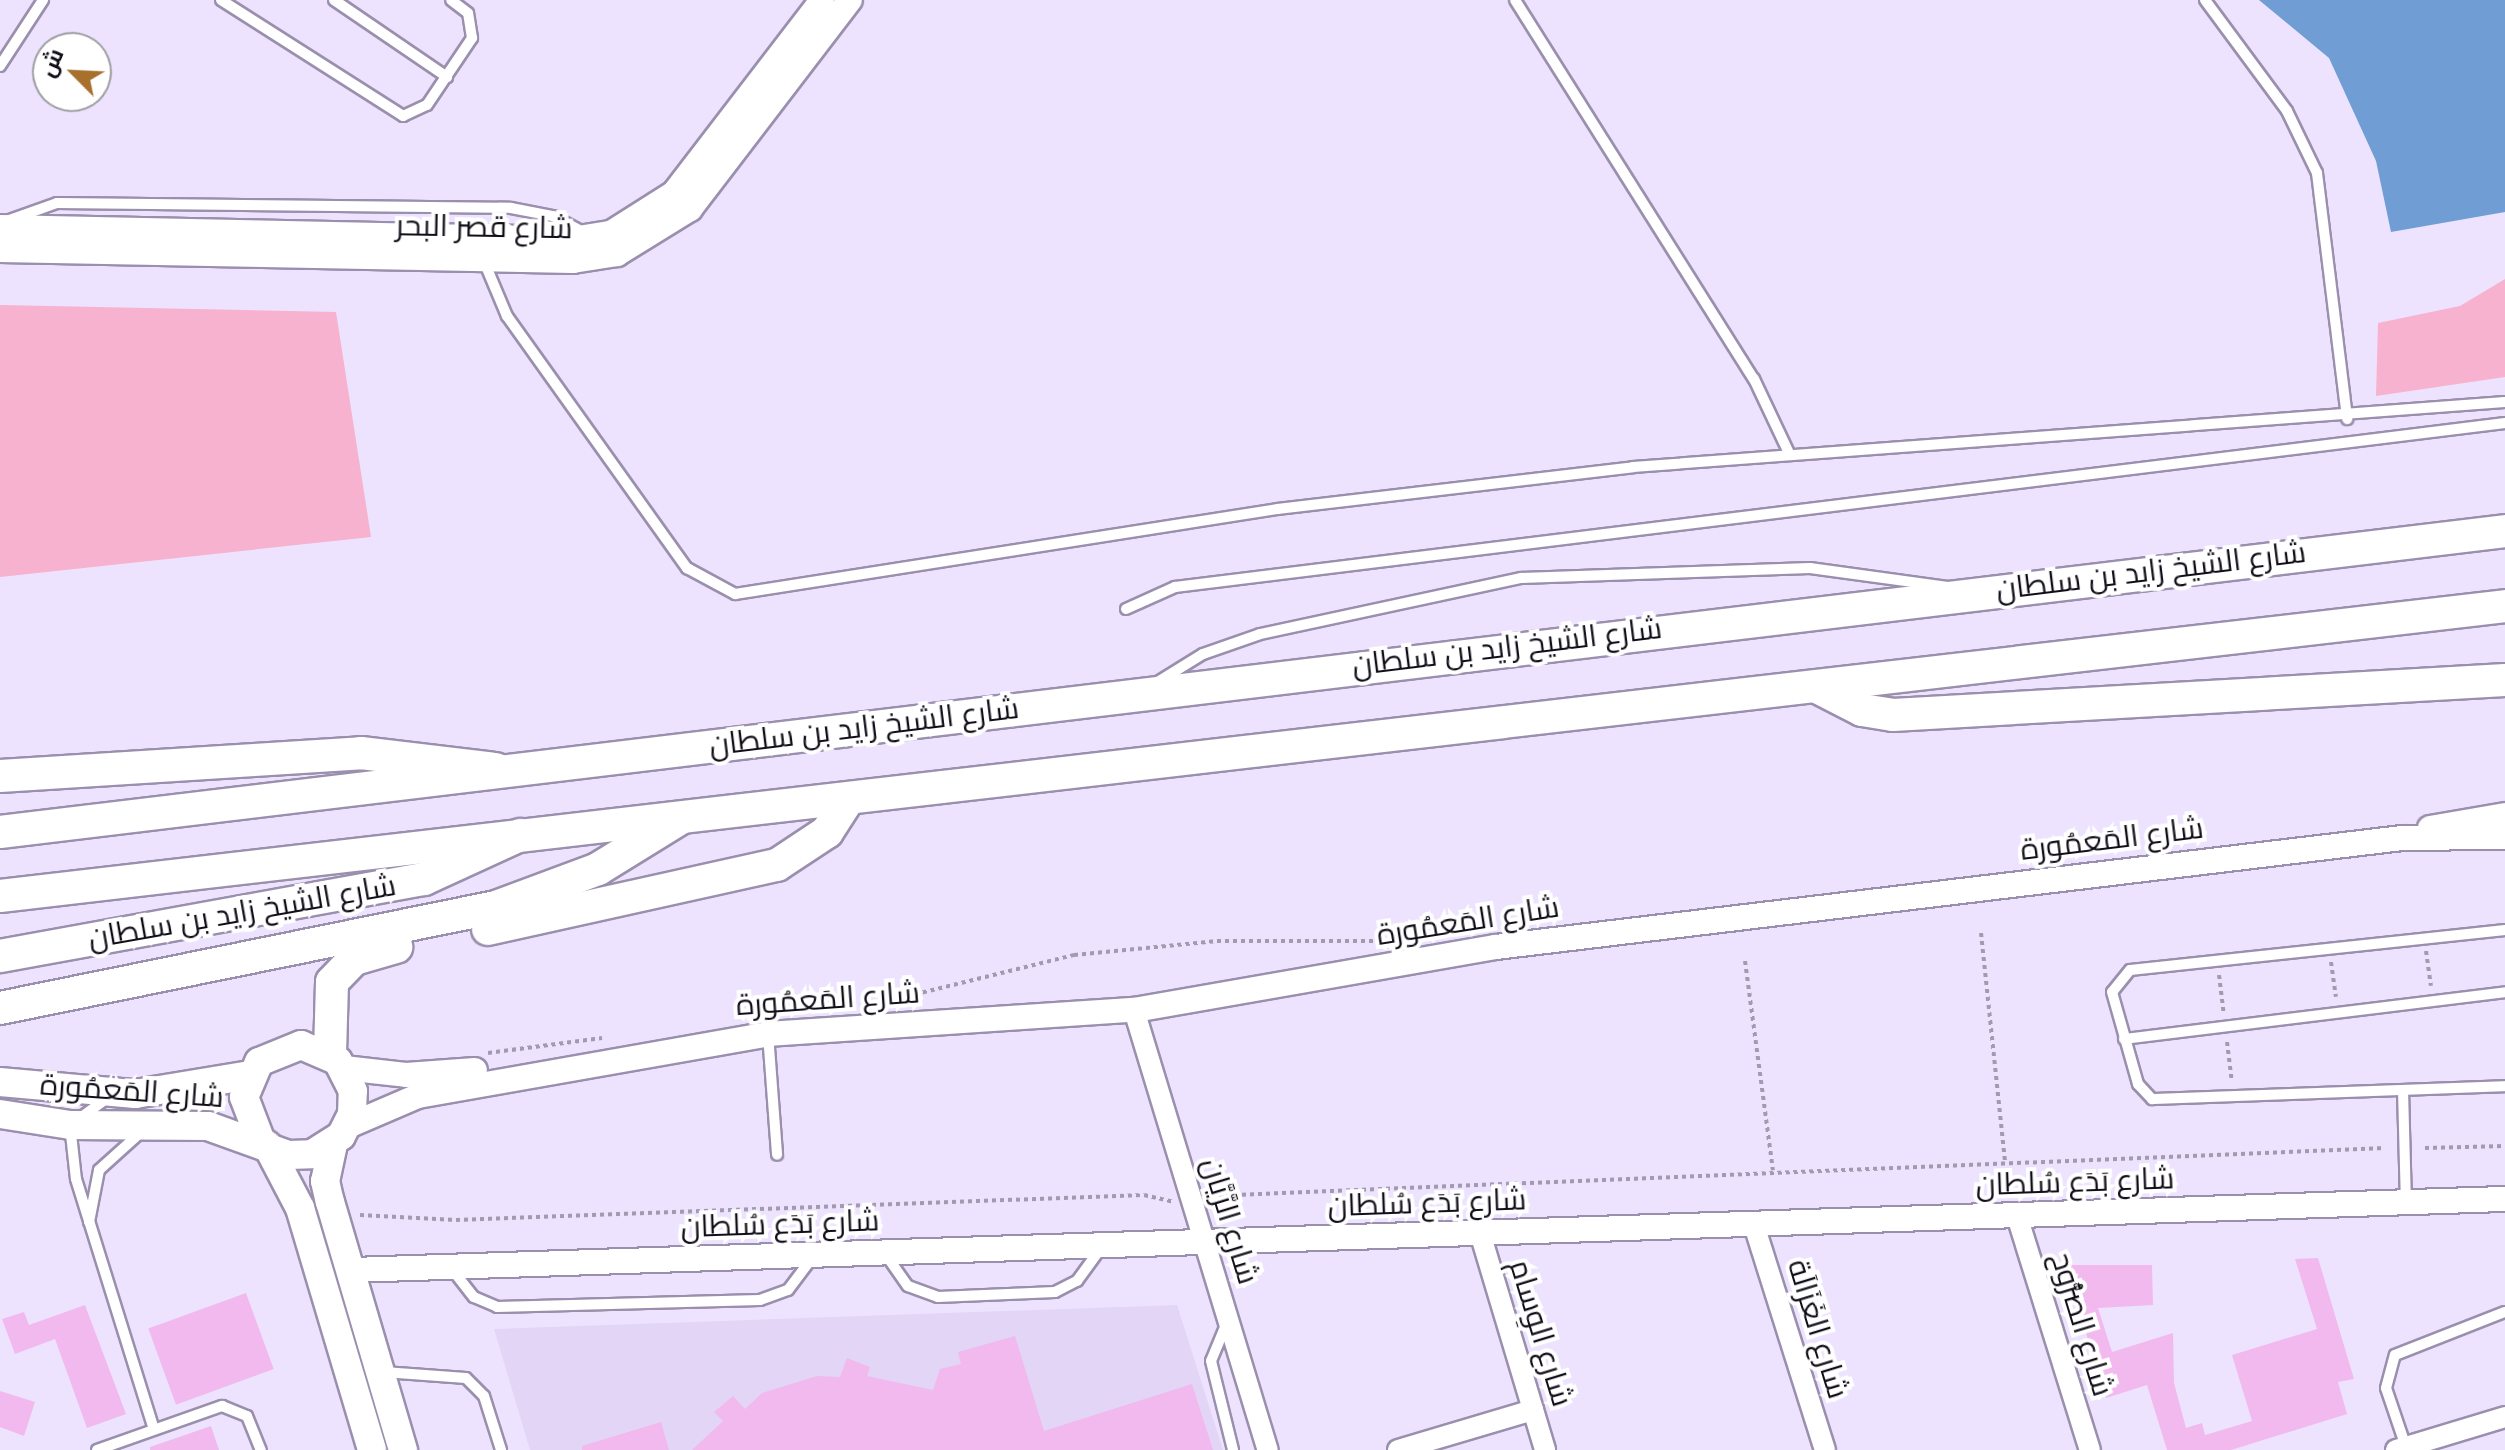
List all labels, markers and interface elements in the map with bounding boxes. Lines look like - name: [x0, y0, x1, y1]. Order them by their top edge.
- north arrow: [32, 32, 112, 112]
- text: ش: [33, 44, 70, 81]
- street label: شارع قصر البحر: [395, 207, 573, 247]
- street label: شارع الشيخ زايد بن سلطان: [1994, 534, 2308, 608]
- street label: شارع الشيخ زايد بن سلطان: [1350, 610, 1664, 684]
- street label: شارع الشيخ زايد بن سلطان: [707, 690, 1021, 764]
- street label: شارع المَعمُورة: [2018, 810, 2206, 868]
- street label: شارع الشيخ زايد بن سلطان: [85, 867, 399, 957]
- street label: شارع المَعمُورة: [1374, 889, 1562, 953]
- street label: شارع المَعمُورة: [735, 975, 921, 1023]
- street label: شارع المَعمُورة: [39, 1067, 225, 1115]
- street label: شارع الرَّيَّان: [1194, 1154, 1266, 1288]
- street label: شارع بَدَع سُلطان: [1975, 1161, 2175, 1203]
- street label: شارع بَدَع سُلطان: [1327, 1182, 1527, 1224]
- street label: شارع بَدَع سُلطان: [680, 1203, 880, 1245]
- street label: شارع الصُّرُوح: [2043, 1247, 2121, 1401]
- street label: شارع الوِسام: [1502, 1255, 1580, 1411]
- street label: شارع الغَزَالَة: [1780, 1255, 1856, 1403]

